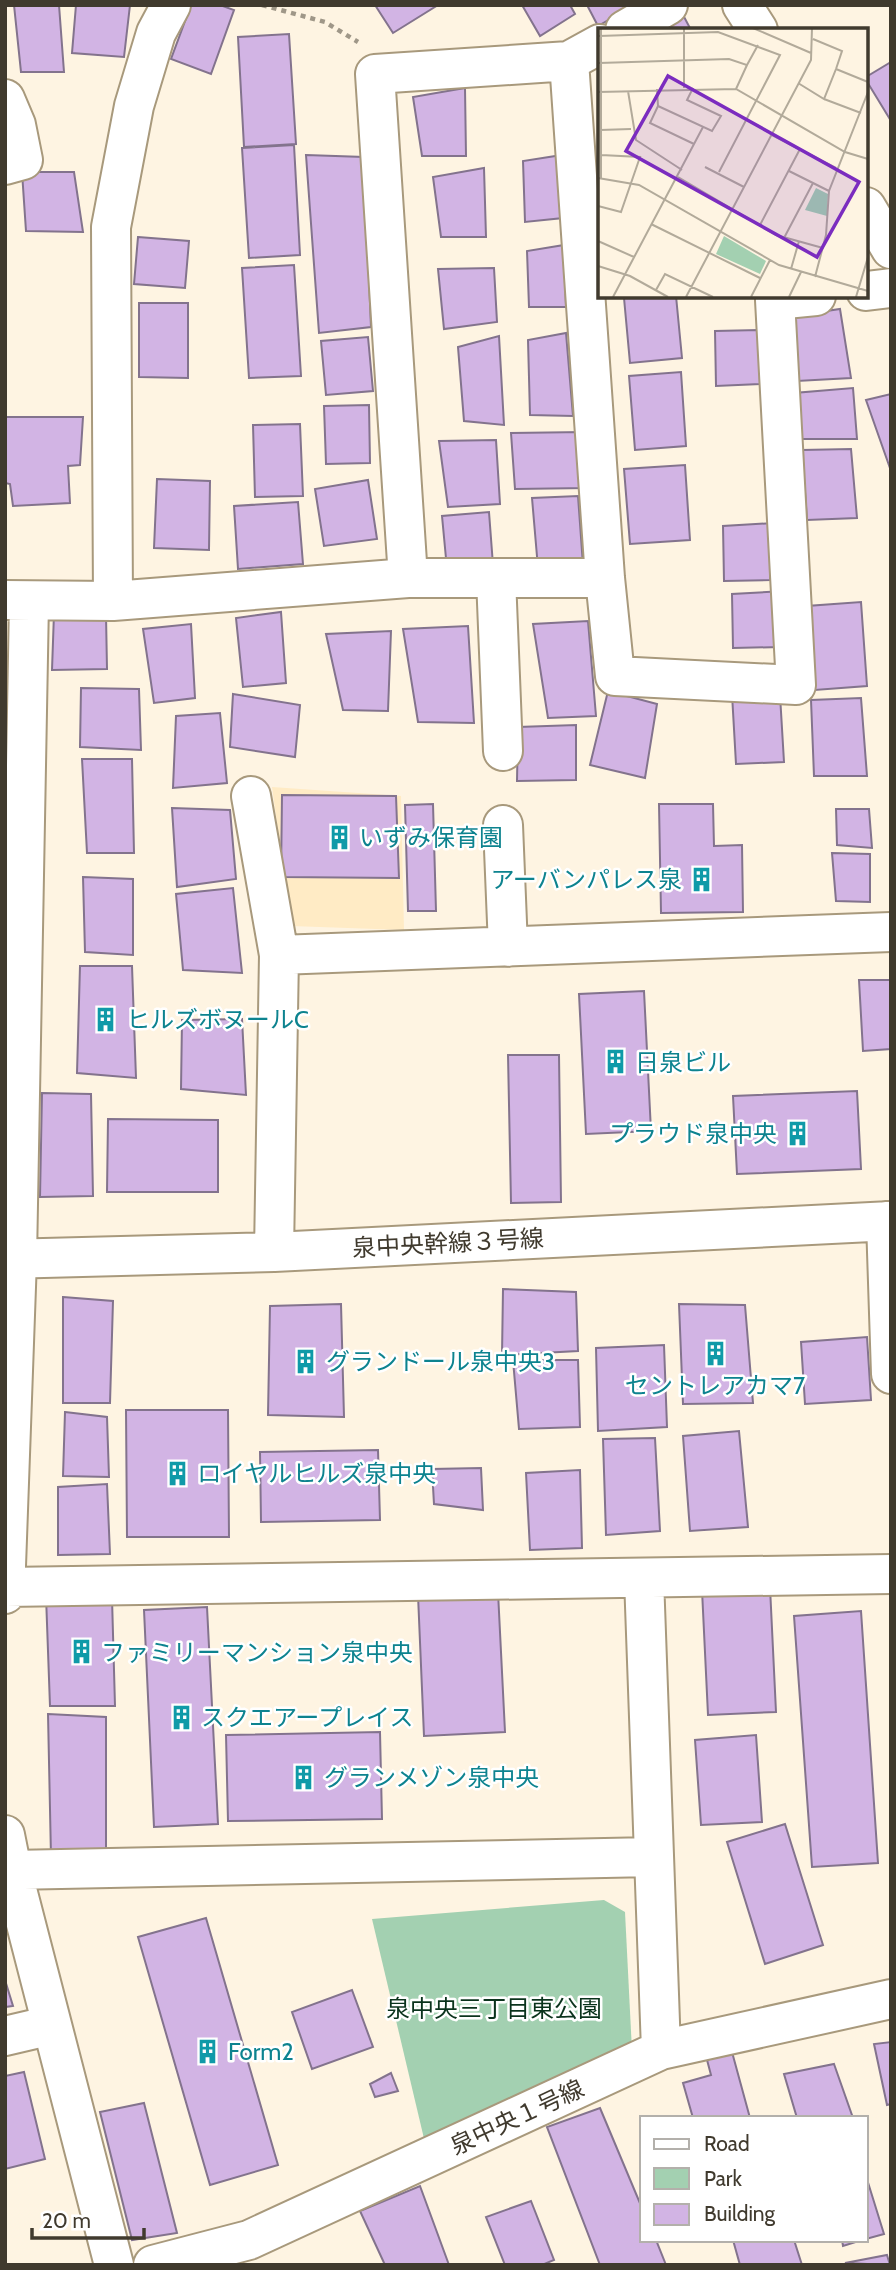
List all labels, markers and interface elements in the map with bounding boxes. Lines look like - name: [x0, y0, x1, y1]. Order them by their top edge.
- inset map: [598, 28, 868, 298]
- building icon: いずみ保育園: [325, 823, 353, 851]
- place label: いずみ保育園: [359, 823, 503, 852]
- place label: アーバンパレス泉: [490, 865, 682, 894]
- building icon: アーバンパレス泉: [688, 865, 716, 893]
- building icon: ヒルズボヌールC: [92, 1005, 120, 1033]
- place label: ヒルズボヌールC: [126, 1005, 309, 1034]
- building icon: 日泉ビル: [601, 1048, 629, 1076]
- place label: 日泉ビル: [635, 1048, 731, 1077]
- place label: プラウド泉中央: [609, 1119, 777, 1148]
- building icon: プラウド泉中央: [783, 1119, 811, 1147]
- street label: 泉中央幹線３号線: [351, 1223, 545, 1263]
- building icon: セントレアカマ7: [701, 1340, 729, 1368]
- building icon: グランドール泉中央3: [292, 1347, 320, 1375]
- place label: グランドール泉中央3: [326, 1347, 555, 1376]
- place label: セントレアカマ7: [625, 1371, 805, 1400]
- building icon: ロイヤルヒルズ泉中央: [163, 1459, 191, 1487]
- place label: ロイヤルヒルズ泉中央: [197, 1459, 436, 1488]
- building icon: ファミリーマンション泉中央: [67, 1638, 95, 1666]
- place label: ファミリーマンション泉中央: [101, 1638, 413, 1667]
- building icon: スクエアープレイス: [167, 1703, 195, 1731]
- place label: スクエアープレイス: [201, 1703, 413, 1732]
- building icon: グランメゾン泉中央: [290, 1763, 318, 1791]
- place label: グランメゾン泉中央: [324, 1763, 539, 1792]
- park label: 泉中央三丁目東公園: [386, 1994, 602, 2023]
- building icon: Form2: [194, 2037, 222, 2065]
- place label: Form2: [228, 2037, 294, 2066]
- street label: 泉中央１号線: [446, 2073, 588, 2161]
- legend: [640, 2116, 868, 2242]
- text: Road: [704, 2131, 750, 2156]
- text: Park: [704, 2166, 742, 2191]
- scale bar: [32, 2196, 144, 2240]
- text: Building: [704, 2201, 776, 2226]
- text: 20 m: [42, 2208, 91, 2233]

